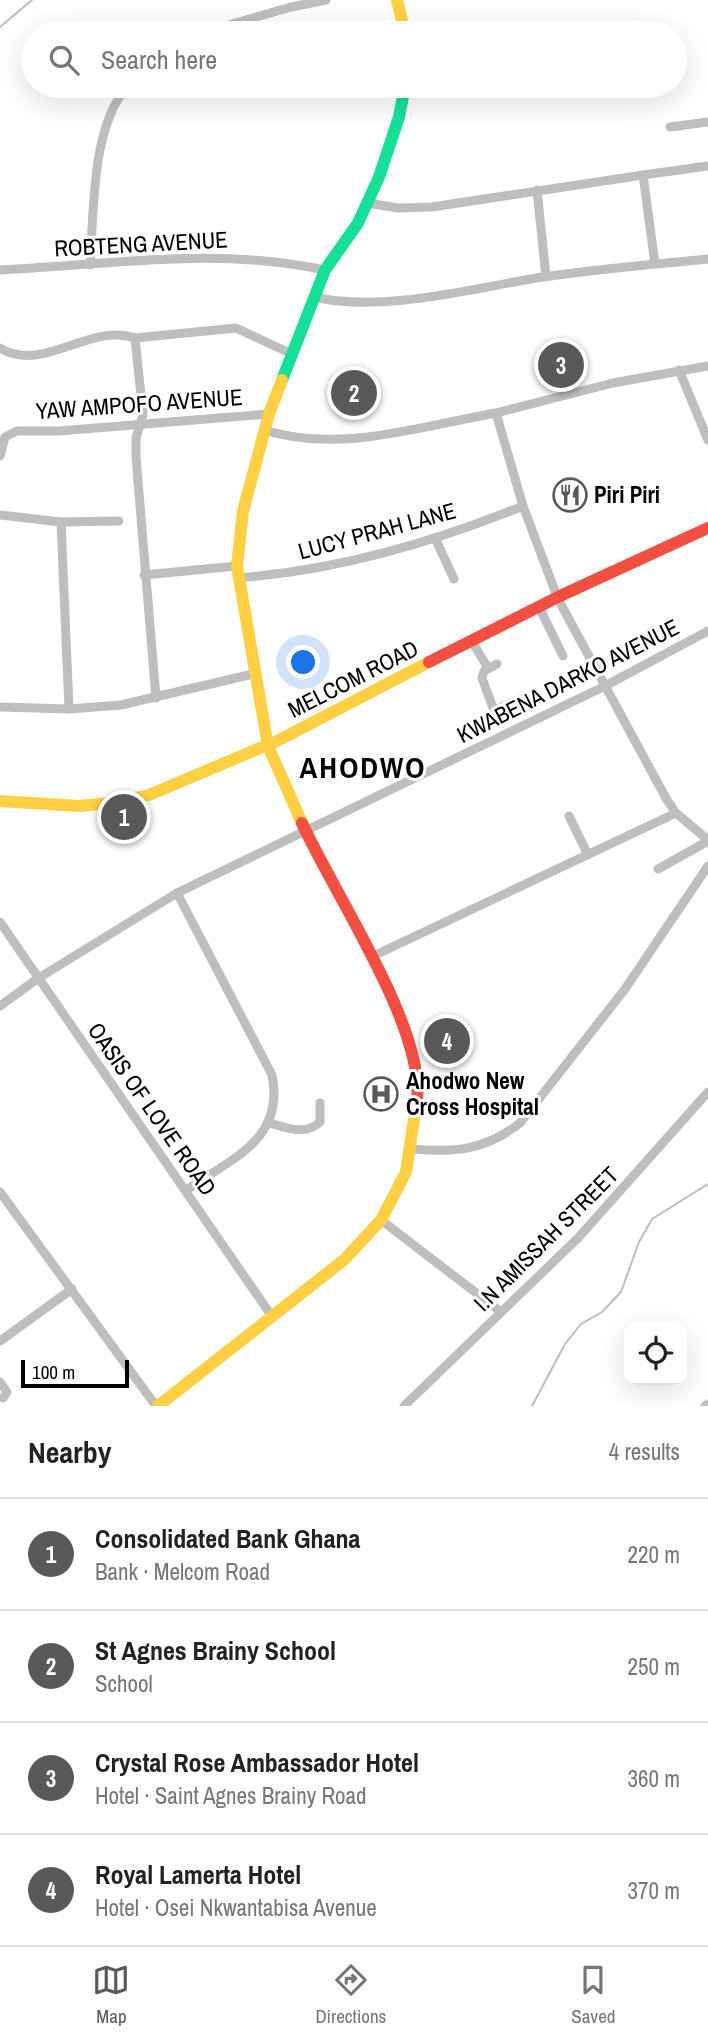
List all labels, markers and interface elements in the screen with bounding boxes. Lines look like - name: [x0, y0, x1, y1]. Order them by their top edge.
- search box: [21, 21, 687, 98]
- icon: search: [45, 41, 83, 79]
- text: Search here: [101, 42, 217, 77]
- street label: ROBTENG AVENUE: [53, 223, 228, 264]
- pin: 3: [538, 339, 584, 391]
- pin: 2: [331, 367, 377, 419]
- street label: YAW AMPOFO AVENUE: [35, 381, 243, 426]
- restaurant icon: Piri Piri: [551, 476, 589, 514]
- place label: Piri Piri: [594, 479, 660, 510]
- street label: LUCY PRAH LANE: [295, 495, 459, 566]
- street label: KWABENA DARKO AVENUE: [451, 611, 684, 750]
- street label: MELCOM ROAD: [282, 632, 423, 725]
- your location: [286, 645, 320, 679]
- district label: AHODWO: [300, 747, 426, 787]
- pin: 1: [101, 791, 147, 843]
- pin: 4: [424, 1015, 470, 1067]
- street label: OASIS OF LOVE ROAD: [81, 1016, 224, 1201]
- place label: Ahodwo New Cross Hospital: [406, 1065, 539, 1122]
- hospital icon: Ahodwo New Cross Hospital: [362, 1075, 400, 1113]
- street label: I.N AMISSAH STREET: [467, 1159, 625, 1318]
- map controls: [624, 1322, 687, 1385]
- button: locate: [624, 1322, 687, 1385]
- scale bar: [21, 1357, 130, 1389]
- text: 100 m: [32, 1359, 75, 1385]
- text: Nearby: [28, 1432, 111, 1472]
- text: 4 results: [609, 1436, 680, 1467]
- text: Consolidated Bank Ghana: [95, 1521, 360, 1556]
- text: 1: [46, 1539, 56, 1570]
- text: 220 m: [628, 1539, 680, 1570]
- text: Bank · Melcom Road: [95, 1556, 270, 1587]
- text: St Agnes Brainy School: [95, 1633, 336, 1668]
- text: 2: [46, 1651, 56, 1682]
- text: 250 m: [628, 1651, 680, 1682]
- text: School: [95, 1668, 153, 1699]
- text: Crystal Rose Ambassador Hotel: [95, 1745, 419, 1780]
- text: 3: [46, 1763, 56, 1794]
- text: 360 m: [628, 1763, 680, 1794]
- text: Hotel · Saint Agnes Brainy Road: [95, 1780, 367, 1811]
- text: Royal Lamerta Hotel: [95, 1857, 301, 1892]
- text: 4: [46, 1875, 56, 1906]
- text: 370 m: [628, 1875, 680, 1906]
- text: Hotel · Osei Nkwantabisa Avenue: [95, 1892, 377, 1923]
- tab: Map: [92, 1961, 130, 2029]
- tab: Directions: [315, 1961, 386, 2029]
- tab: Saved: [571, 1961, 616, 2029]

